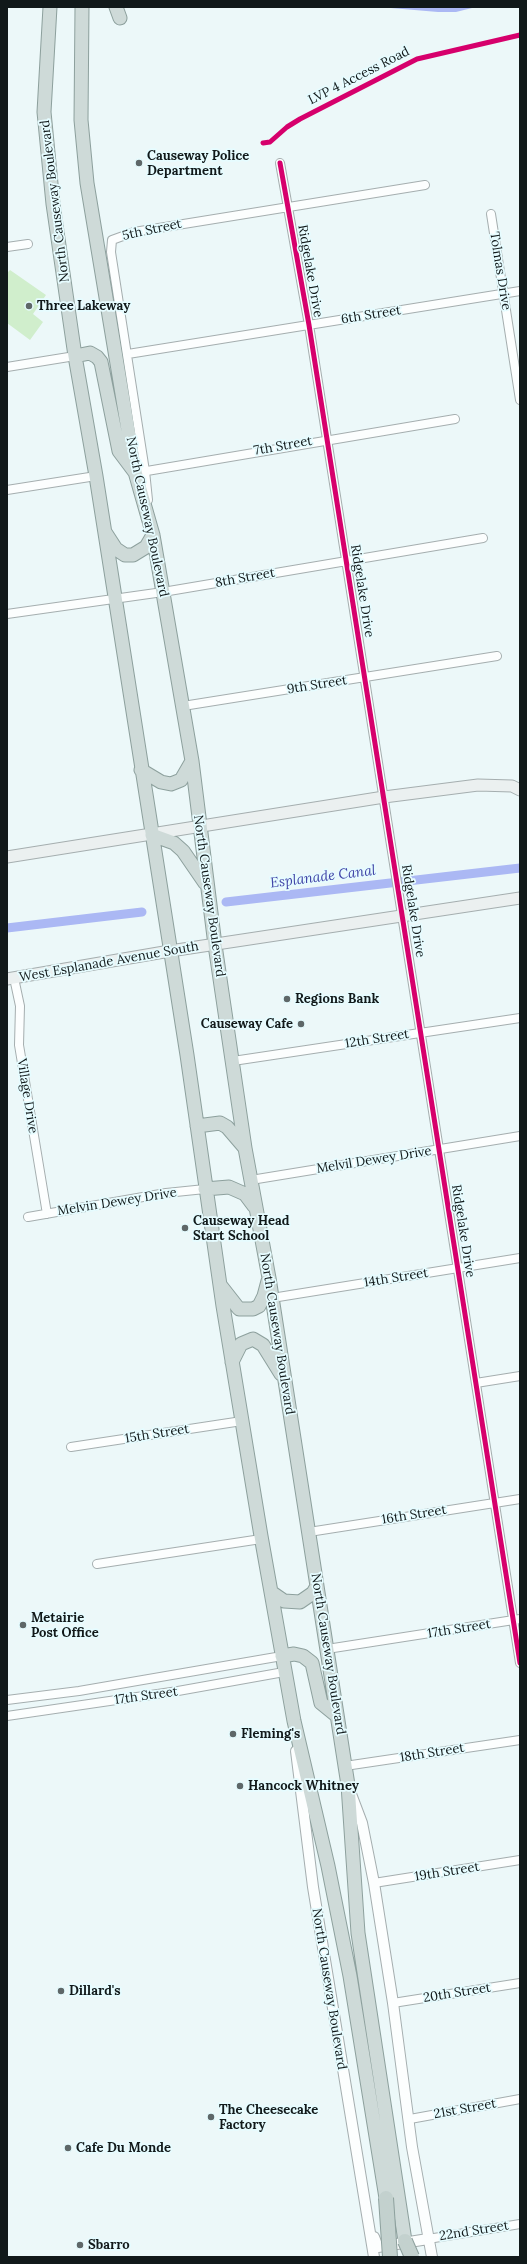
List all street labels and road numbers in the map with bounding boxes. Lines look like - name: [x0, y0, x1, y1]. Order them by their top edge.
- street label: LVP 4 Access Road: [306, 44, 412, 108]
- street label: North Causeway Boulevard: [37, 119, 73, 283]
- street label: 5th Street: [121, 216, 183, 244]
- street label: Ridgelake Drive: [294, 223, 326, 319]
- street label: Tolmas Drive: [486, 231, 514, 311]
- street label: 6th Street: [340, 303, 402, 327]
- street label: 7th Street: [253, 433, 313, 459]
- street label: North Causeway Boulevard: [122, 435, 172, 599]
- street label: Ridgelake Drive: [347, 543, 377, 639]
- street label: 8th Street: [214, 565, 276, 591]
- street label: 9th Street: [286, 673, 348, 697]
- street label: North Causeway Boulevard: [190, 814, 228, 978]
- street label: Ridgelake Drive: [398, 863, 428, 959]
- street label: West Esplanade Avenue South: [18, 939, 200, 985]
- street label: 12th Street: [344, 1026, 410, 1052]
- street label: Village Drive: [13, 1057, 41, 1135]
- street label: Melvil Dewey Drive: [315, 1143, 433, 1177]
- street label: Ridgelake Drive: [448, 1183, 478, 1279]
- street label: Melvin Dewey Drive: [56, 1185, 178, 1219]
- street label: North Causeway Boulevard: [257, 1252, 297, 1416]
- street label: 14th Street: [363, 1265, 429, 1291]
- street label: 15th Street: [124, 1421, 190, 1447]
- street label: 16th Street: [381, 1502, 447, 1528]
- street label: North Causeway Boulevard: [308, 1572, 348, 1736]
- street label: 17th Street: [426, 1616, 492, 1642]
- street label: 17th Street: [113, 1684, 179, 1708]
- street label: 18th Street: [399, 1740, 465, 1766]
- street label: 19th Street: [414, 1859, 480, 1885]
- street label: North Causeway Boulevard: [309, 1907, 349, 2071]
- street label: 20th Street: [422, 1980, 492, 2006]
- street label: 21st Street: [433, 2096, 497, 2122]
- street label: 22nd Street: [438, 2218, 510, 2244]

